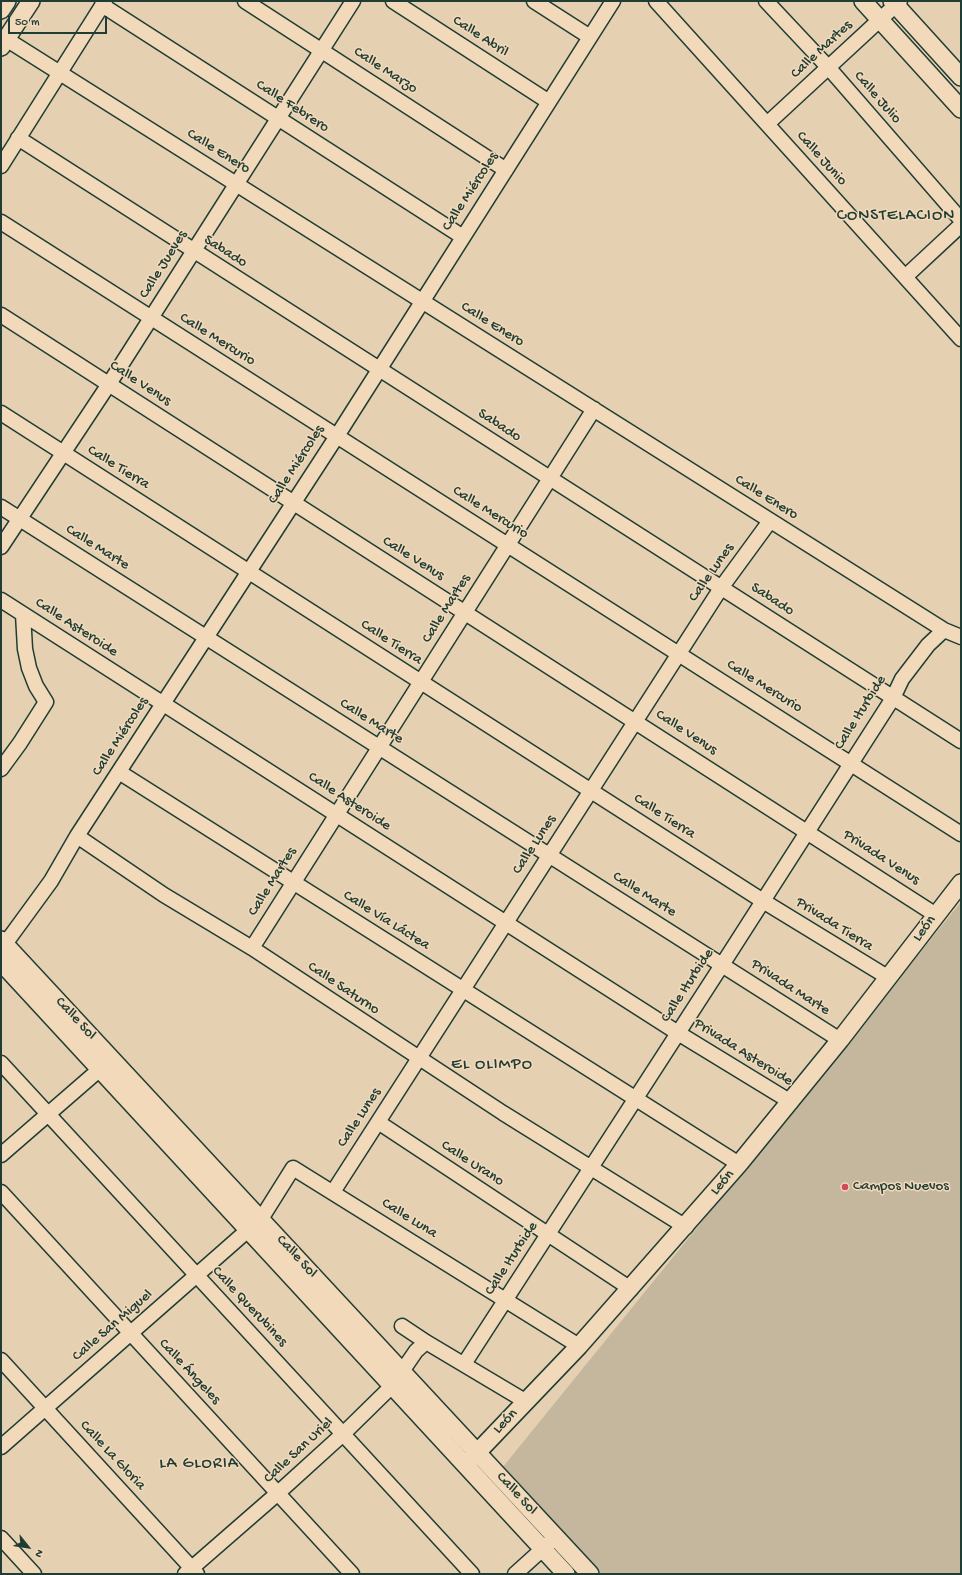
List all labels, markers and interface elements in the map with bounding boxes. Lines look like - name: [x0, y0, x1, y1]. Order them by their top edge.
- scale bar: [10, 8, 109, 34]
- street label: Calle Abril: [449, 12, 511, 62]
- text: 50 m: [15, 16, 40, 30]
- street label: Calle Martes: [787, 17, 857, 83]
- street label: Calle Marzo: [350, 44, 420, 98]
- street label: Calle Julio: [849, 68, 905, 128]
- street label: Calle Febrero: [252, 77, 332, 137]
- street label: Calle Enero: [183, 125, 253, 179]
- street label: Calle Junio: [792, 128, 850, 190]
- street label: Calle Miércoles: [439, 149, 503, 235]
- district label: CONSTELACION: [837, 206, 955, 226]
- street label: Calle Jueves: [136, 228, 192, 302]
- street label: Sabado: [200, 232, 250, 272]
- street label: Calle Enero: [457, 298, 527, 352]
- street label: Calle Mercurio: [176, 310, 258, 370]
- street label: Calle Venus: [106, 357, 174, 411]
- street label: Sabado: [474, 405, 524, 447]
- street label: Calle Miércoles: [265, 422, 329, 508]
- street label: Calle Tierra: [84, 442, 152, 494]
- street label: Calle Enero: [731, 471, 801, 525]
- street label: Calle Mercurio: [449, 483, 531, 543]
- street label: Calle Marte: [62, 521, 132, 575]
- street label: Calle Venus: [378, 533, 448, 585]
- street label: Calle Lunes: [685, 540, 739, 606]
- street label: Calle Martes: [419, 571, 475, 647]
- street label: Sabado: [747, 579, 797, 621]
- street label: Calle Asteroide: [31, 594, 121, 662]
- street label: Calle Tierra: [357, 616, 425, 670]
- street label: Calle Mercurio: [723, 657, 805, 717]
- street label: Calle Iturbide: [831, 673, 891, 753]
- street label: Calle Miércoles: [89, 694, 153, 780]
- street label: Calle Marte: [336, 695, 406, 749]
- street label: Calle Venus: [652, 706, 720, 760]
- street label: Calle Asteroide: [304, 768, 394, 836]
- street label: Calle Tierra: [630, 790, 698, 844]
- street label: Calle Lunes: [509, 812, 561, 878]
- street label: Privada Venus: [839, 826, 923, 890]
- street label: Calle Martes: [245, 844, 301, 920]
- street label: Calle Marte: [609, 868, 679, 922]
- street label: Calle Vía Láctea: [339, 887, 433, 955]
- street label: Privada Tierra: [792, 894, 876, 956]
- street label: León: [909, 912, 941, 946]
- street label: Calle Iturbide: [658, 946, 718, 1026]
- street label: Privada Marte: [747, 956, 833, 1020]
- street label: Calle Saturno: [304, 958, 382, 1020]
- street label: Calle Sol: [51, 994, 99, 1044]
- street label: Privada Asteroide: [690, 1015, 796, 1091]
- district label: EL OLIMPO: [451, 1055, 533, 1075]
- street label: Calle Lunes: [334, 1085, 386, 1151]
- street label: Calle Urano: [437, 1137, 507, 1191]
- street label: León: [707, 1166, 739, 1200]
- place label: Campos Nuevos: [853, 1178, 949, 1196]
- marker: Campos Nuevos: [840, 1182, 850, 1192]
- street label: Calle Luna: [378, 1195, 440, 1243]
- street label: Calle Iturbide: [482, 1219, 542, 1299]
- street label: Calle Sol: [272, 1232, 320, 1282]
- street label: Calle Querubines: [207, 1263, 291, 1351]
- street label: Calle San Miguel: [69, 1286, 157, 1366]
- street label: Calle Ángeles: [154, 1335, 224, 1409]
- street label: León: [490, 1406, 522, 1438]
- street label: Calle San Uriel: [260, 1414, 338, 1488]
- street label: Calle La Gloria: [75, 1417, 149, 1495]
- district label: LA GLORIA: [159, 1454, 239, 1474]
- street label: Calle Sol: [492, 1469, 540, 1519]
- north arrow: [8, 1527, 48, 1567]
- text: N: [31, 1547, 45, 1559]

